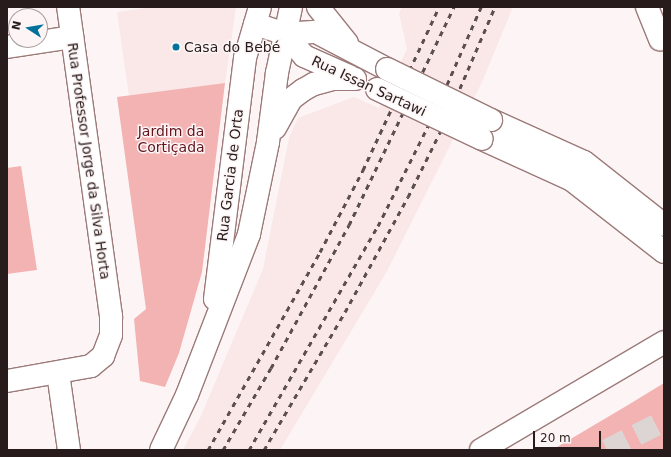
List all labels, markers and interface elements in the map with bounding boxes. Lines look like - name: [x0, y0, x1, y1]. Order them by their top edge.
- north arrow: [8, 8, 48, 48]
- text: N: [9, 20, 24, 31]
- place label: Casa do Bebé: [184, 39, 280, 55]
- street label: Rua Professor Jorge da Silva Horta: [64, 41, 114, 281]
- marker: Casa do Bebé: [171, 42, 181, 52]
- street label: Rua Issan Sartawi: [309, 52, 429, 120]
- street label: Rua Garcia de Orta: [214, 108, 246, 242]
- park label: Jardim da Cortiçada: [137, 123, 205, 156]
- scale bar: [535, 423, 603, 449]
- text: 20 m: [540, 431, 571, 445]

